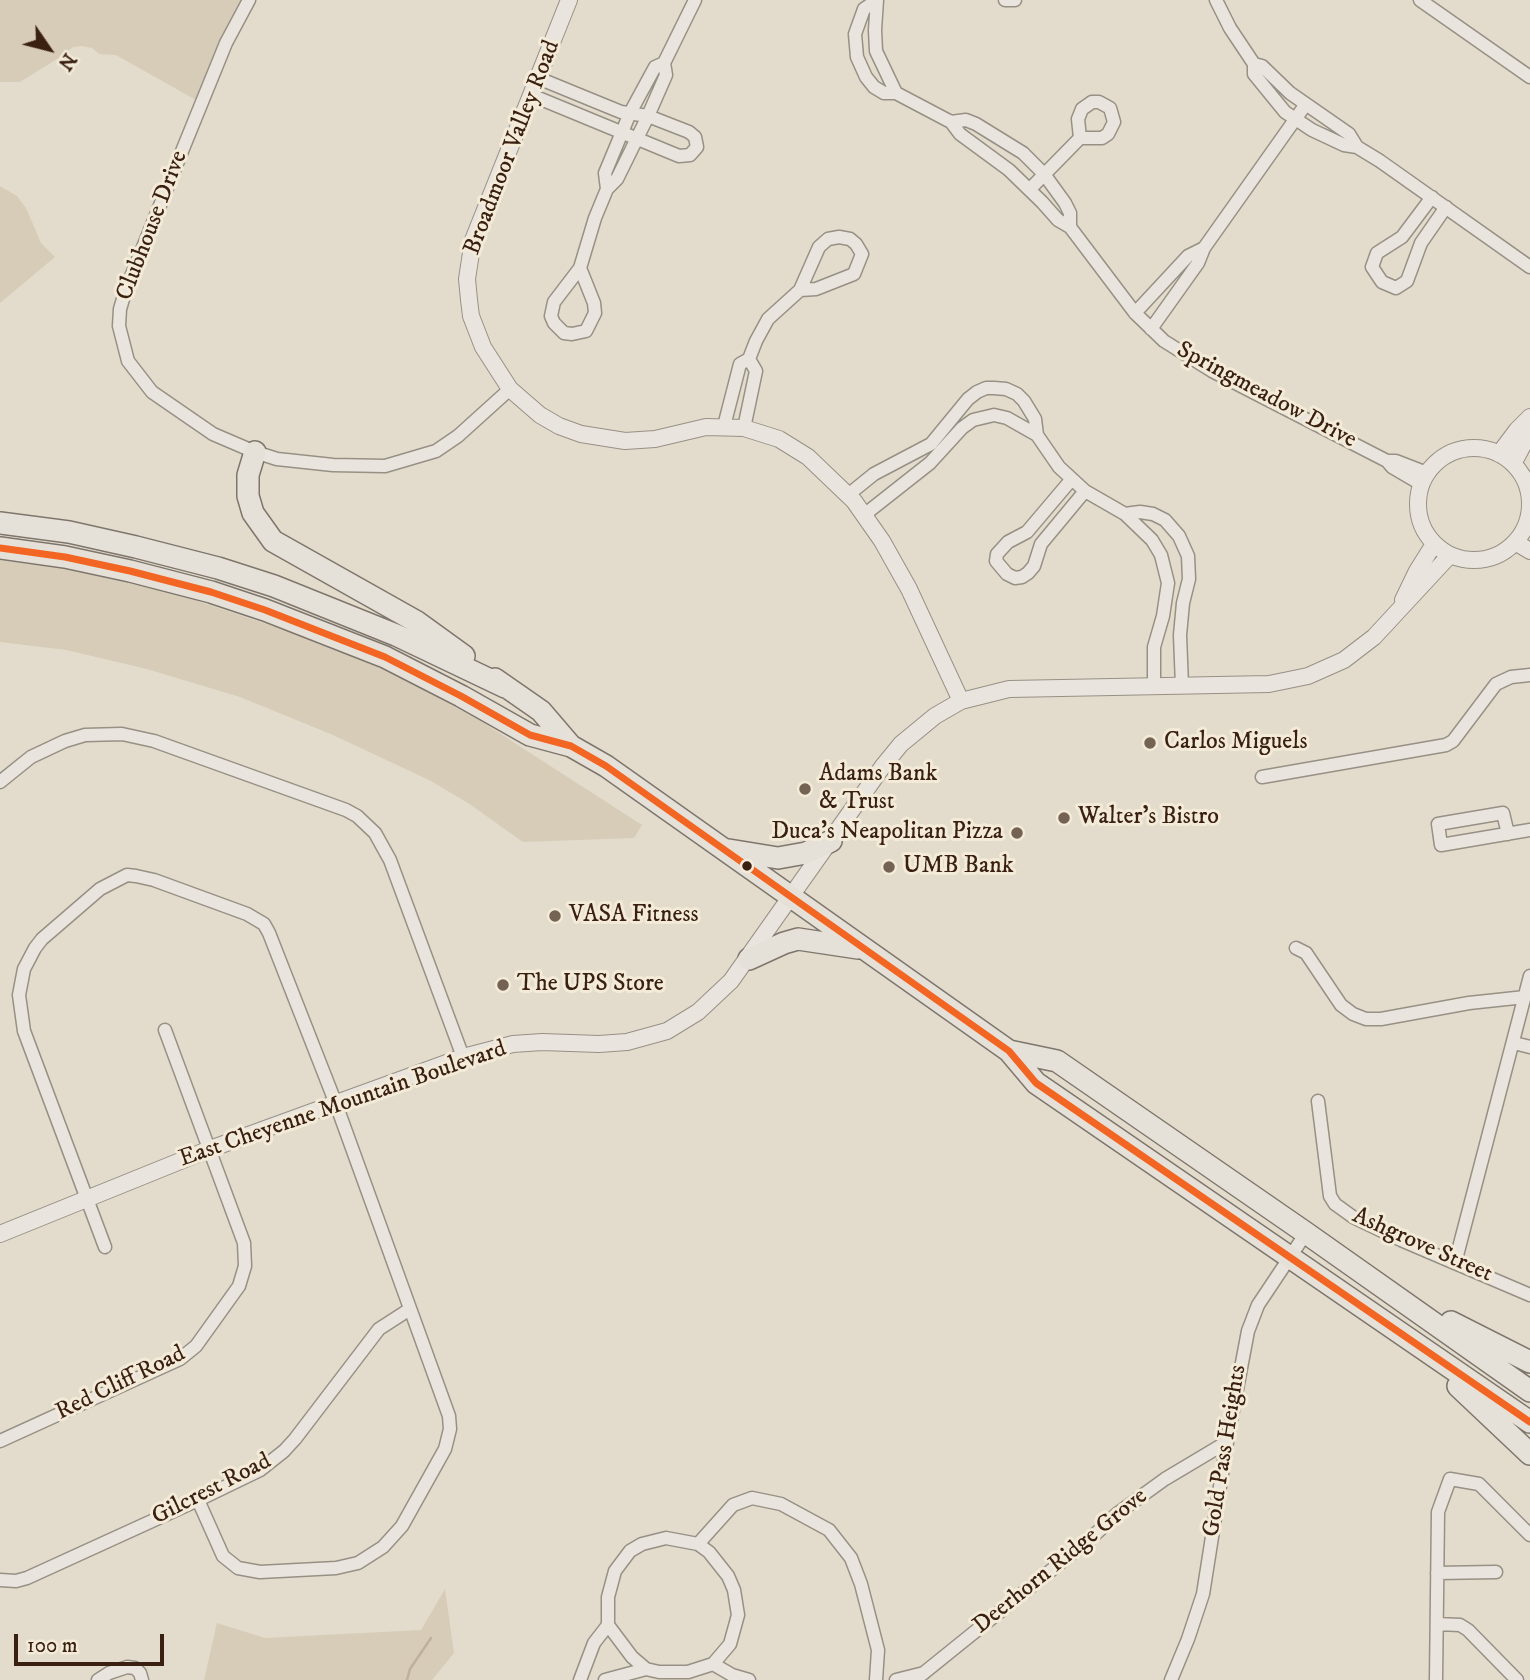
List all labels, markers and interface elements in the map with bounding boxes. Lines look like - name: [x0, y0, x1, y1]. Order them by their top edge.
- north arrow: [14, 14, 84, 84]
- street label: Broadmoor Valley Road: [459, 37, 567, 259]
- text: N: [53, 48, 81, 74]
- street label: Clubhouse Drive: [111, 147, 195, 305]
- street label: Springmeadow Drive: [1171, 336, 1361, 456]
- place label: Carlos Miguels: [1164, 729, 1307, 757]
- marker: Carlos Miguels: [1142, 735, 1158, 751]
- place label: Adams Bank & Trust: [819, 761, 937, 817]
- marker: Adams Bank & Trust: [797, 781, 813, 797]
- place label: Walter's Bistro: [1078, 804, 1219, 832]
- marker: Walter's Bistro: [1056, 810, 1072, 826]
- place label: Duca's Neapolitan Pizza: [771, 819, 1003, 847]
- marker: Duca's Neapolitan Pizza: [1009, 825, 1025, 841]
- place label: UMB Bank: [903, 853, 1014, 881]
- unlabelled marker: [740, 859, 754, 873]
- marker: UMB Bank: [881, 859, 897, 875]
- place label: VASA Fitness: [569, 902, 698, 930]
- marker: VASA Fitness: [547, 908, 563, 924]
- place label: The UPS Store: [517, 971, 664, 999]
- marker: The UPS Store: [495, 977, 511, 993]
- street label: East Cheyenne Mountain Boulevard: [176, 1035, 510, 1175]
- street label: Ashgrove Street: [1347, 1202, 1497, 1290]
- street label: Red Cliff Road: [52, 1340, 190, 1428]
- street label: Gold Pass Heights: [1198, 1363, 1254, 1539]
- street label: Gilcrest Road: [148, 1448, 276, 1532]
- street label: Deerhorn Ridge Grove: [968, 1483, 1154, 1641]
- scale bar: [18, 1620, 168, 1664]
- text: 100 m: [27, 1633, 78, 1659]

